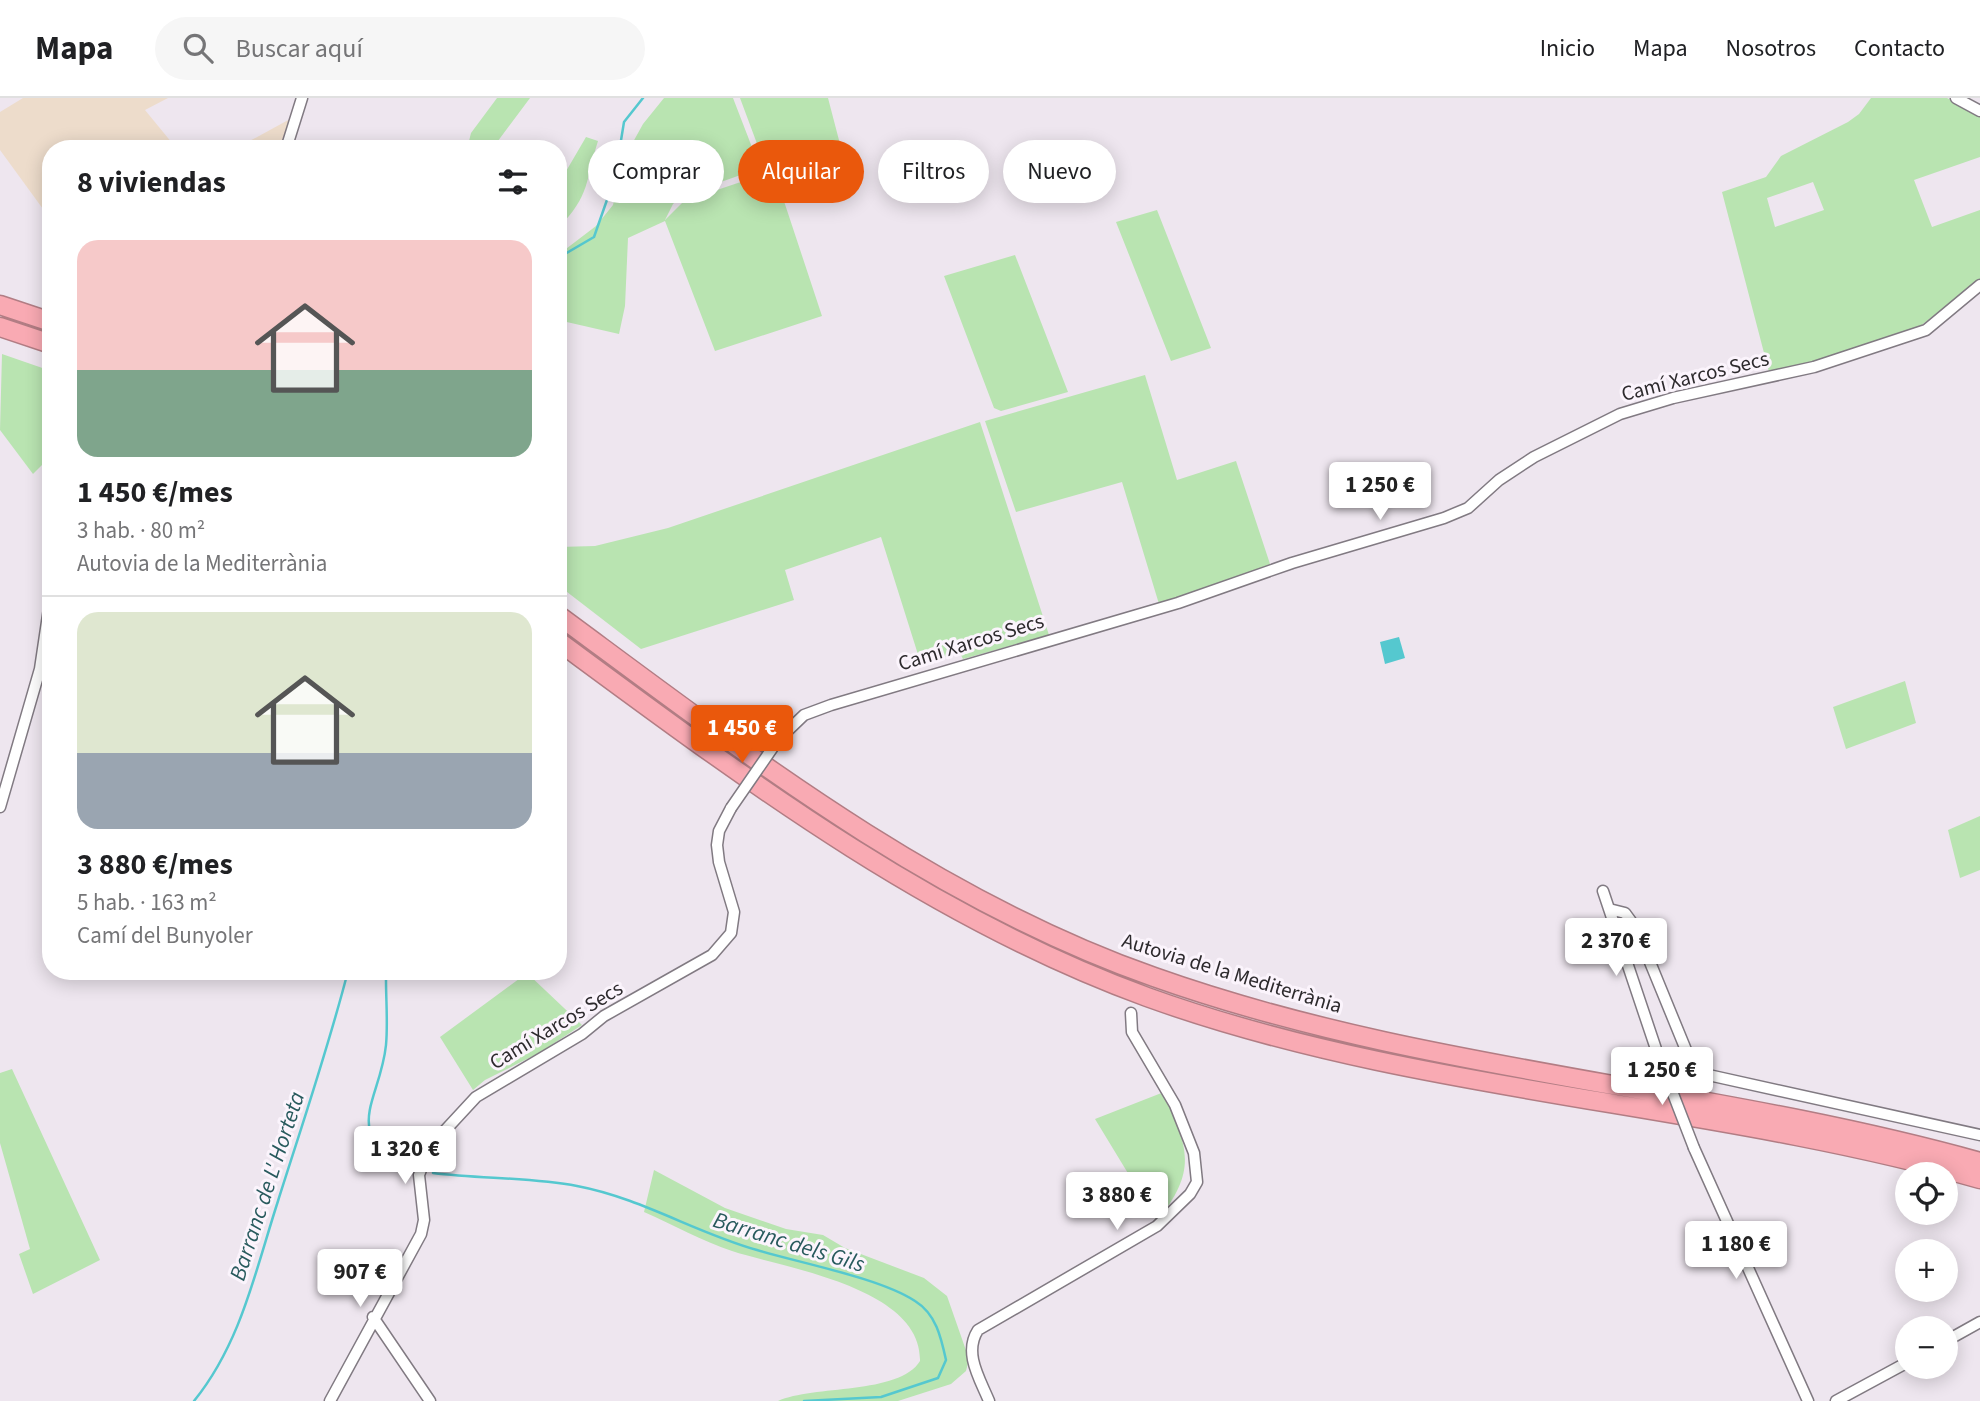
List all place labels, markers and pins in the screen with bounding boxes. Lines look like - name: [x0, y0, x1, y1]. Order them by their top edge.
- pin: 1 250 €: [1315, 462, 1445, 522]
- pin: 1 450 €: [677, 706, 807, 765]
- pin: 2 370 €: [1551, 918, 1681, 978]
- pin: 1 250 €: [1597, 1048, 1727, 1107]
- pin: 1 320 €: [340, 1126, 470, 1186]
- pin: 3 880 €: [1052, 1172, 1182, 1232]
- pin: 1 180 €: [1671, 1222, 1801, 1281]
- pin: 907 €: [311, 1250, 409, 1309]

